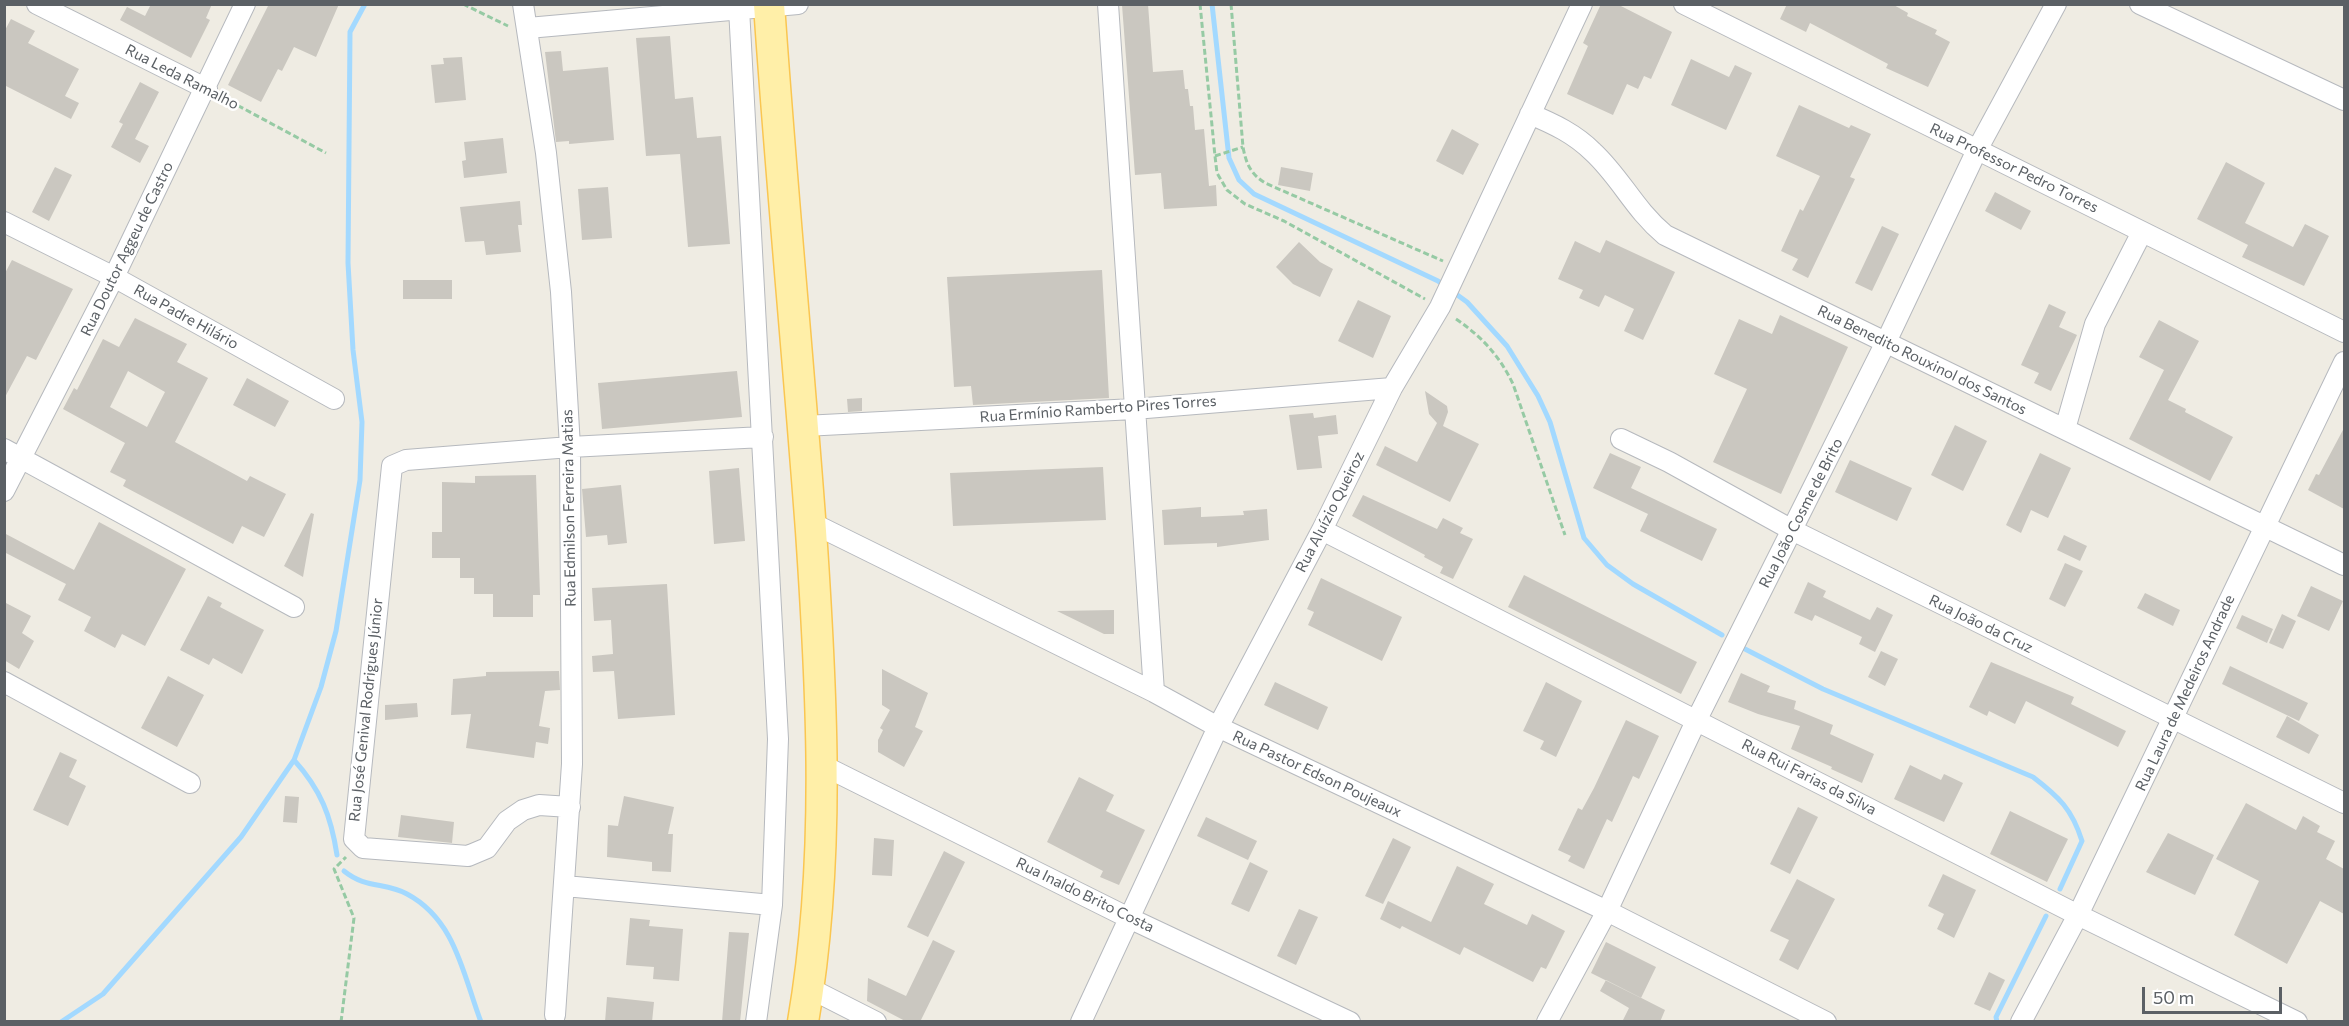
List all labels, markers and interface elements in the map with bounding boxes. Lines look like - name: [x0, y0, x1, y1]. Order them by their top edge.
- street label: Rua Leda Ramalho: [122, 41, 242, 113]
- street label: Rua Professor Pedro Torres: [1927, 119, 2101, 217]
- street label: Rua Doutor Aggeu de Castro: [77, 159, 177, 339]
- street label: Rua Padre Hilário: [130, 281, 242, 353]
- street label: Rua Benedito Rouxinol dos Santos: [1814, 301, 2030, 419]
- street label: Rua Ermínio Ramberto Pires Torres: [979, 392, 1217, 426]
- street label: Rua Edmilson Ferreira Matias: [558, 409, 580, 607]
- street label: Rua João Cosme de Brito: [1755, 435, 1847, 591]
- street label: Rua Aluízio Queiroz: [1292, 449, 1368, 575]
- street label: Rua João da Cruz: [1926, 591, 2036, 657]
- street label: Rua Laura de Medeiros Andrade: [2131, 592, 2239, 794]
- street label: Rua José Genival Rodrigues Júnior: [345, 597, 387, 823]
- street label: Rua Pastor Edson Poujeaux: [1230, 727, 1404, 821]
- street label: Rua Rui Farias da Silva: [1739, 735, 1879, 819]
- street label: Rua Inaldo Brito Costa: [1013, 854, 1157, 936]
- scale bar: [2145, 975, 2284, 1013]
- text: 50 m: [2153, 986, 2194, 1008]

